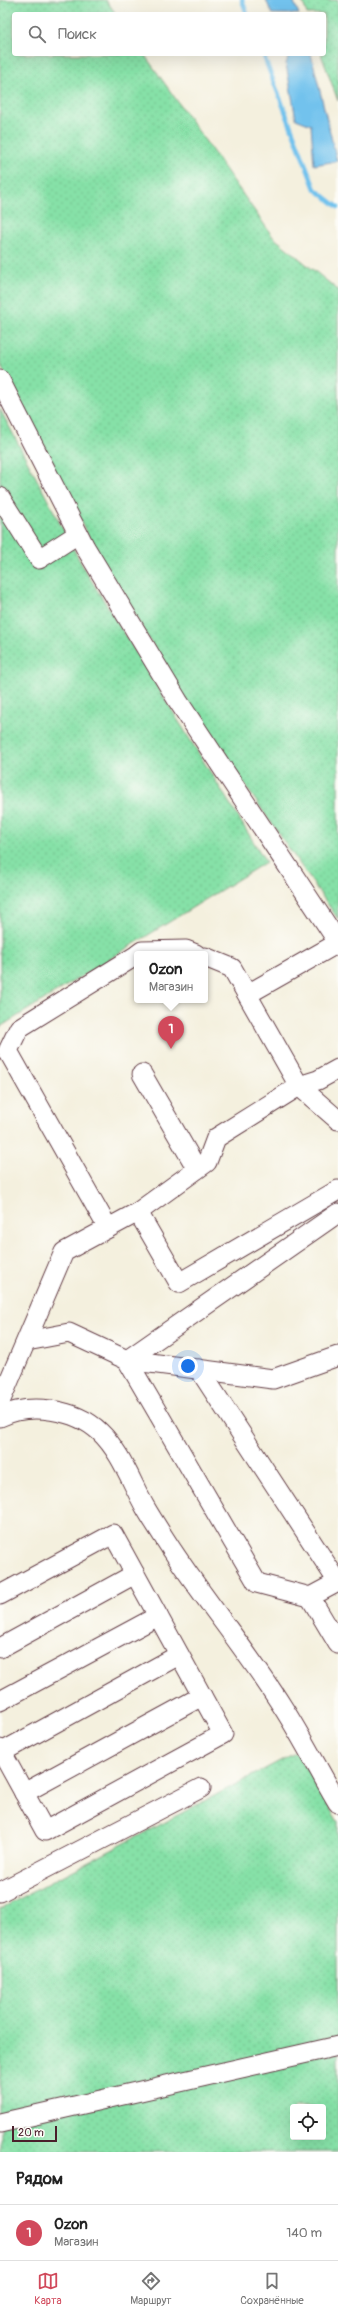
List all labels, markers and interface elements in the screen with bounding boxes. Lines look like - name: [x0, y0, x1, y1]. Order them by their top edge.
- search box: [12, 12, 326, 56]
- icon: search: [26, 23, 48, 45]
- text: Поиск: [58, 25, 97, 44]
- popup: [134, 951, 208, 1003]
- text: Ozon: [149, 960, 183, 979]
- text: Магазин: [149, 979, 193, 995]
- pin: 1: [158, 1016, 184, 1049]
- your location: [178, 1356, 198, 1376]
- map controls: [290, 2104, 326, 2140]
- button: locate: [290, 2104, 326, 2140]
- scale bar: [12, 2124, 57, 2143]
- text: 20 m: [18, 2126, 44, 2139]
- text: Рядом: [16, 2168, 63, 2189]
- text: Ozon: [54, 2215, 88, 2234]
- text: 1: [26, 2225, 32, 2241]
- text: 140 m: [286, 2225, 322, 2241]
- text: Магазин: [54, 2234, 98, 2250]
- tab: Карта: [34, 2270, 62, 2307]
- tab: Маршрут: [130, 2270, 172, 2307]
- tab: Сохранённые: [240, 2270, 304, 2307]

